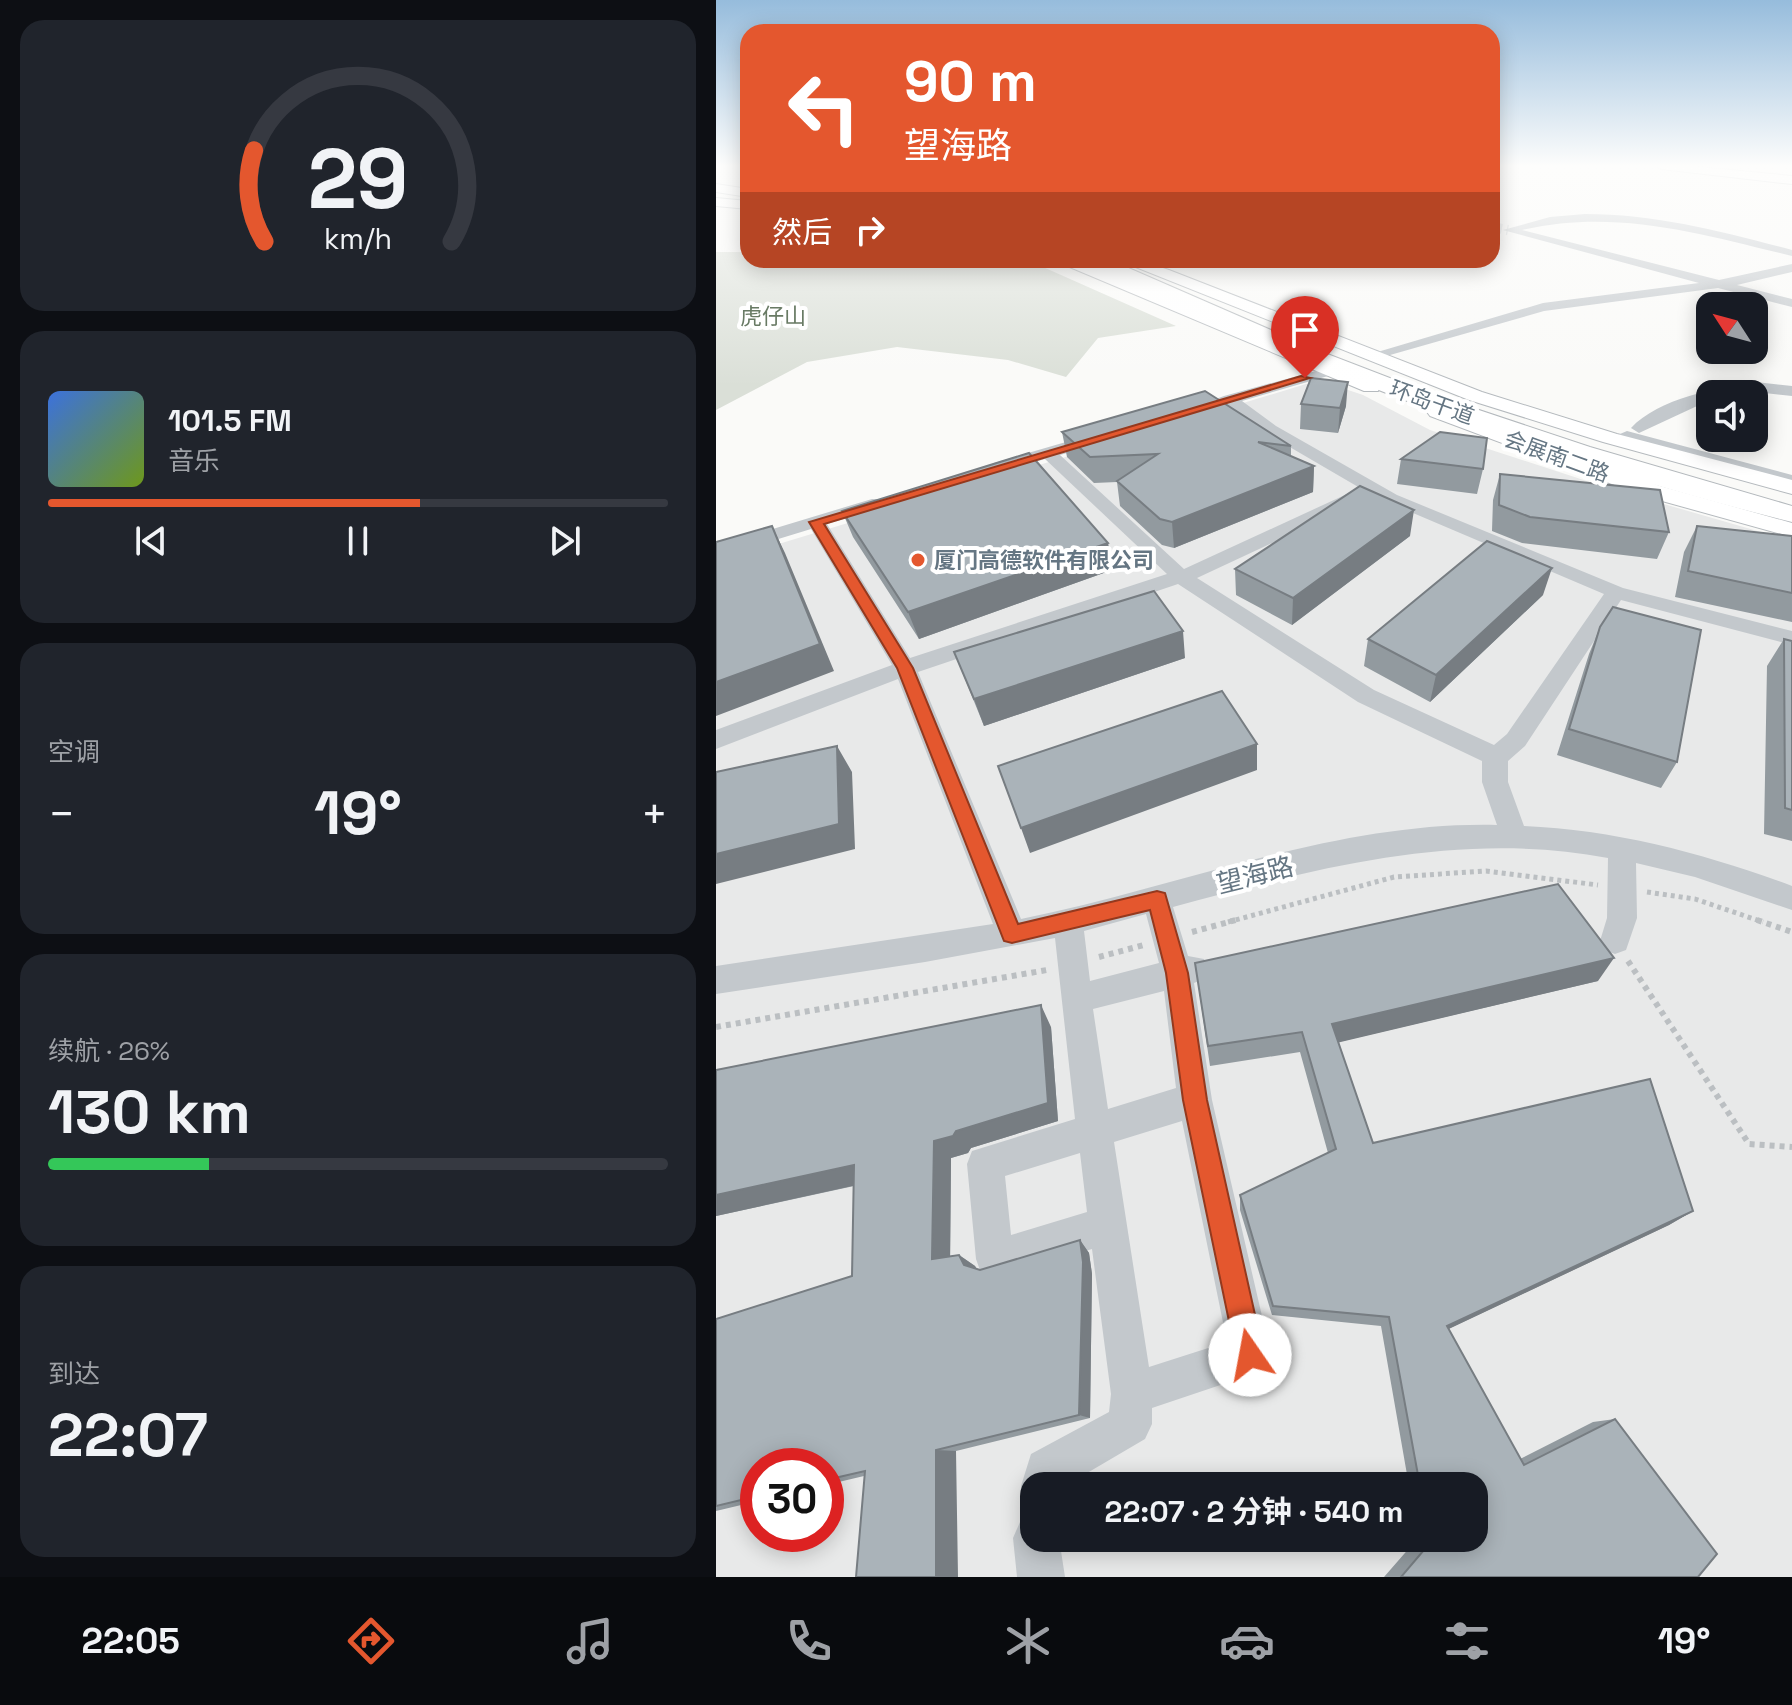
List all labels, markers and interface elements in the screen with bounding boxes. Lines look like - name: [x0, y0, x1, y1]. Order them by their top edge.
- text: 90 m: [904, 46, 1037, 117]
- icon: left: [772, 56, 876, 160]
- text: 望海路: [904, 123, 1012, 169]
- text: 29: [308, 125, 408, 231]
- icon: right: [848, 208, 892, 252]
- text: 然后: [772, 213, 832, 252]
- text: km/h: [324, 221, 392, 257]
- north arrow: [1696, 292, 1768, 364]
- map controls: [1696, 292, 1768, 452]
- pin: [1271, 296, 1339, 378]
- park label: 虎仔山: [740, 302, 806, 330]
- icon: arrive: [1283, 308, 1327, 352]
- street label: 环岛干道: [1386, 374, 1478, 430]
- button: sound: [1696, 380, 1768, 452]
- text: 101.5 FM: [168, 401, 292, 440]
- street label: 会展南二路: [1501, 424, 1613, 488]
- text: 音乐: [168, 444, 220, 478]
- icon: previous: [129, 519, 173, 563]
- icon: pause: [336, 519, 380, 563]
- icon: next: [543, 519, 587, 563]
- place label: 厦门高德软件有限公司: [934, 546, 1154, 574]
- marker: 厦门高德软件有限公司: [909, 551, 927, 569]
- text: 空调: [48, 735, 100, 769]
- text: 19°: [314, 775, 402, 852]
- text: −: [48, 786, 75, 842]
- text: +: [641, 786, 668, 842]
- street label: 望海路: [1213, 849, 1297, 901]
- text: 续航 · 26%: [48, 1034, 170, 1068]
- text: 130 km: [48, 1074, 251, 1151]
- position arrow: [1208, 1313, 1292, 1397]
- text: 到达: [48, 1357, 100, 1391]
- text: 22:07: [48, 1397, 208, 1474]
- speed limit sign: 30: [740, 1448, 844, 1552]
- text: 22:07 · 2 分钟 · 540 m: [1105, 1492, 1403, 1531]
- icon: directions: [343, 1613, 399, 1669]
- icon: music: [562, 1613, 618, 1669]
- icon: phone: [781, 1613, 837, 1669]
- icon: climate: [1000, 1613, 1056, 1669]
- icon: car: [1219, 1613, 1275, 1669]
- icon: filters: [1439, 1613, 1495, 1669]
- text: 22:05: [82, 1618, 180, 1664]
- text: 19°: [1658, 1618, 1710, 1664]

